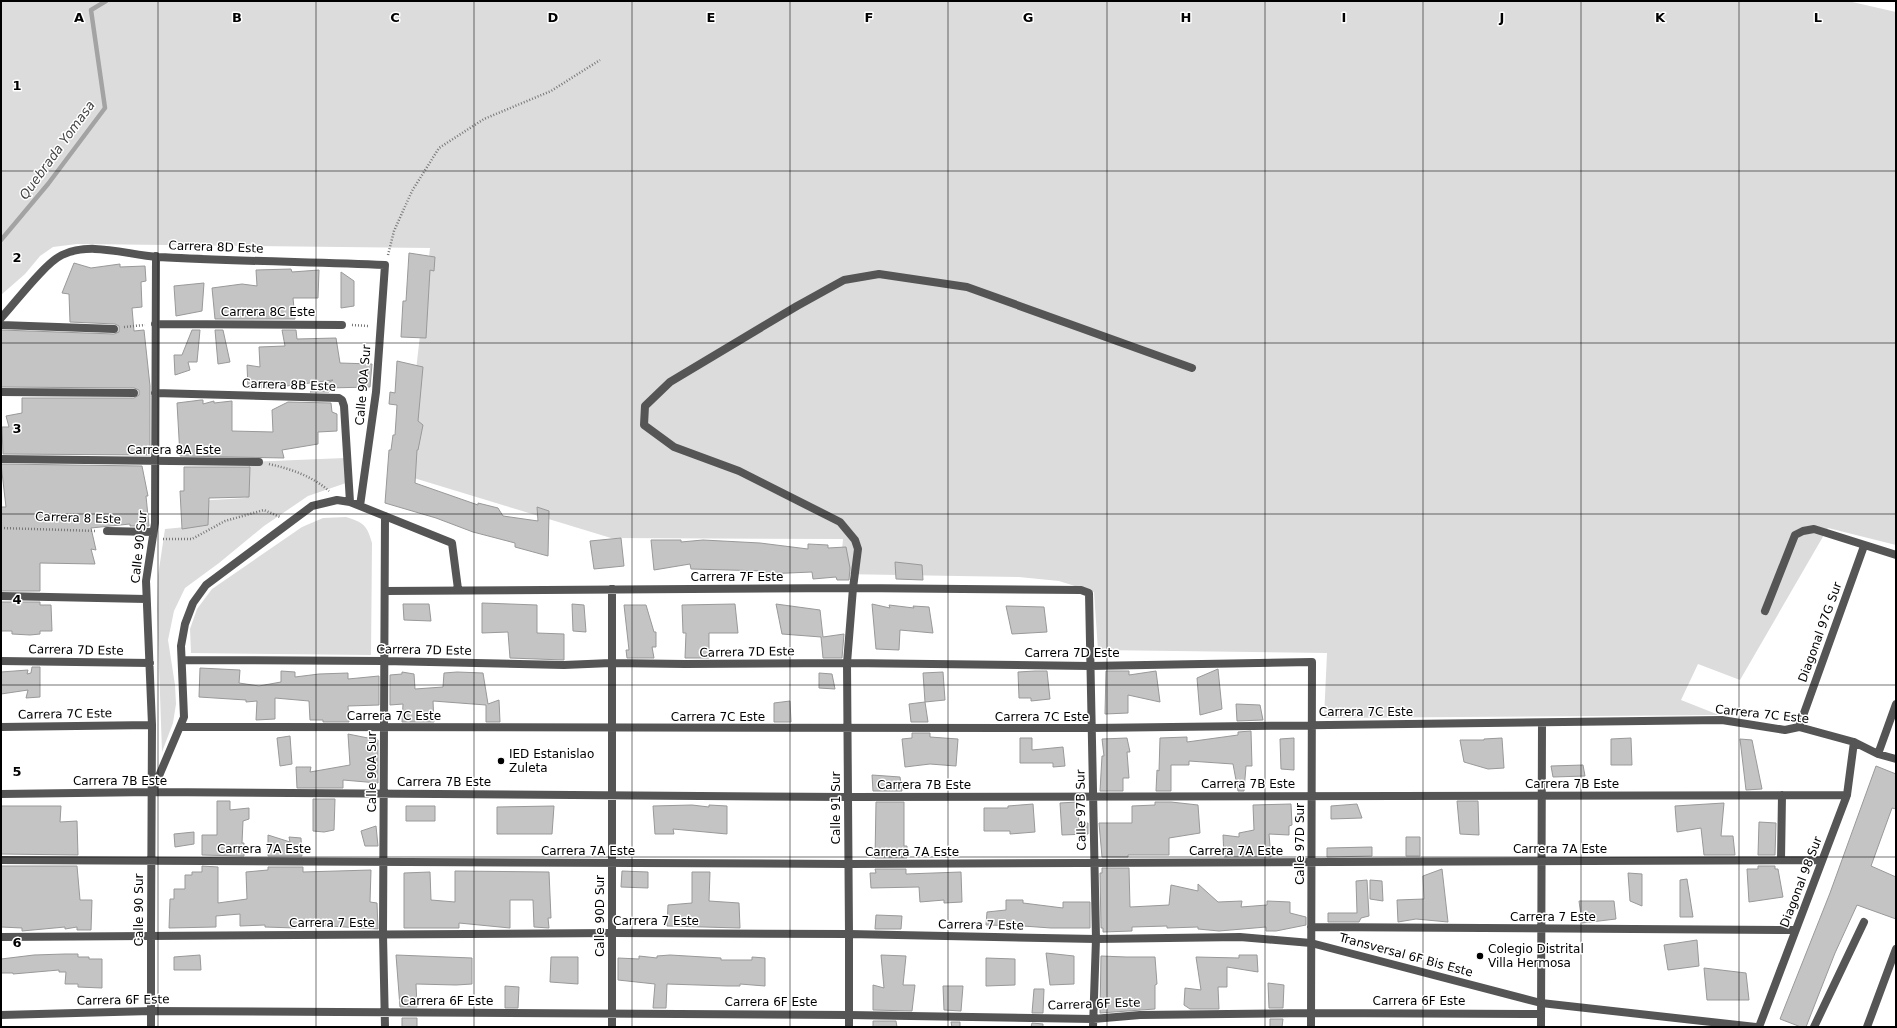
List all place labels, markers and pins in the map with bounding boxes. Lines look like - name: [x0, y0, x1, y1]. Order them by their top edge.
- place label: IED Estanislao Zuleta: [509, 747, 594, 775]
- marker: IED Estanislao Zuleta: [496, 756, 506, 766]
- place label: Colegio Distrital Villa Hermosa: [1488, 942, 1584, 970]
- marker: Colegio Distrital Villa Hermosa: [1475, 951, 1485, 961]

